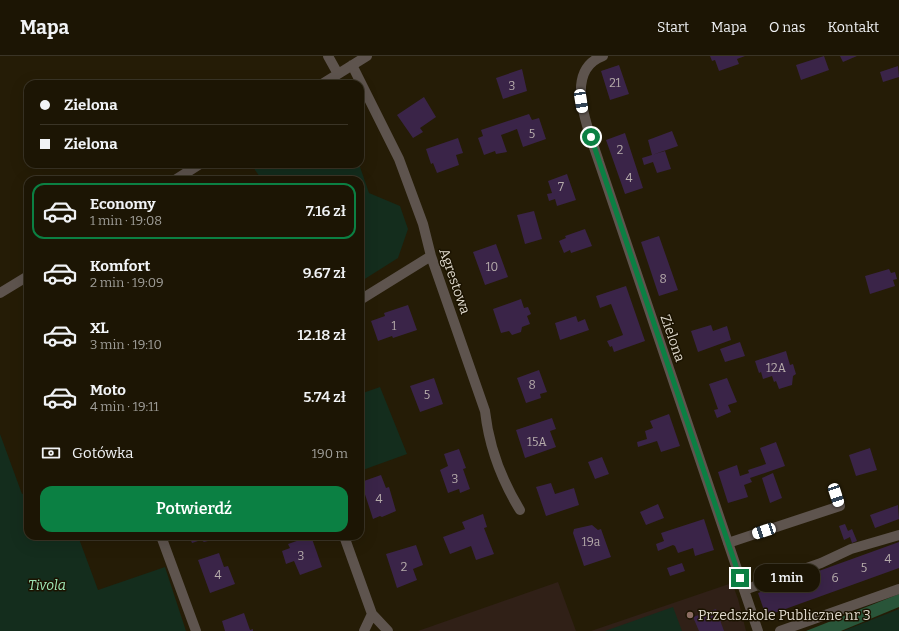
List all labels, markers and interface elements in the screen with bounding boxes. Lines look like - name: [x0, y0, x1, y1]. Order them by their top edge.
- text: Mapa: [20, 16, 69, 39]
- text: Start: [657, 19, 689, 36]
- text: Mapa: [711, 19, 747, 36]
- text: O nas: [769, 19, 805, 36]
- text: Kontakt: [827, 19, 879, 36]
- house number: 21: [609, 76, 621, 90]
- house number: 3: [509, 79, 516, 93]
- car: [573, 88, 589, 114]
- text: Zielona: [64, 96, 118, 114]
- house number: 5: [529, 127, 535, 141]
- route start: [582, 128, 600, 146]
- text: Zielona: [64, 135, 118, 153]
- house number: 2: [617, 143, 623, 157]
- house number: 4: [625, 171, 633, 185]
- house number: 7: [558, 180, 564, 194]
- icon: car: [42, 193, 78, 229]
- text: Economy: [90, 195, 156, 213]
- text: 7.16 zł: [306, 202, 346, 220]
- text: 1 min · 19:08: [90, 213, 162, 228]
- street label: Agrestowa: [435, 246, 474, 317]
- icon: car: [42, 255, 78, 291]
- text: Komfort: [90, 257, 150, 275]
- house number: 10: [486, 260, 498, 274]
- text: 9.67 zł: [303, 264, 346, 282]
- house number: 8: [659, 272, 667, 286]
- text: 2 min · 19:09: [90, 275, 164, 290]
- street label: Zielona: [657, 312, 689, 364]
- icon: car: [42, 317, 78, 353]
- text: XL: [90, 319, 109, 337]
- house number: 1: [392, 319, 397, 333]
- text: 12.18 zł: [297, 326, 346, 344]
- text: 3 min · 19:10: [90, 337, 162, 352]
- house number: 12A: [766, 361, 786, 375]
- house number: 8: [528, 378, 536, 392]
- icon: car: [42, 379, 78, 415]
- text: Moto: [90, 381, 126, 399]
- text: 5.74 zł: [303, 388, 346, 406]
- house number: 5: [424, 388, 430, 402]
- text: 4 min · 19:11: [90, 399, 159, 414]
- house number: 15A: [527, 435, 547, 449]
- icon: cash: [40, 442, 62, 464]
- text: Gotówka: [72, 444, 133, 462]
- text: 190 m: [312, 446, 348, 461]
- house number: 3: [452, 472, 459, 486]
- car: [827, 482, 845, 508]
- button: Potwierdź: [40, 486, 348, 532]
- house number: 4: [375, 492, 383, 506]
- car: [751, 522, 777, 540]
- house number: 19a: [582, 535, 601, 549]
- house number: 3: [298, 549, 305, 563]
- house number: 4: [884, 552, 892, 566]
- house number: 2: [401, 560, 407, 574]
- house number: 5: [861, 561, 867, 575]
- callout: 1 min: [754, 564, 820, 592]
- house number: 4: [214, 568, 222, 582]
- route end: [731, 569, 749, 587]
- text: 1 min: [771, 570, 803, 585]
- house number: 6: [831, 571, 839, 585]
- park label: Tivola: [28, 577, 66, 594]
- place label: Przedszkole Publiczne nr 3: [698, 607, 871, 624]
- marker: Przedszkole Publiczne nr 3: [685, 610, 695, 620]

